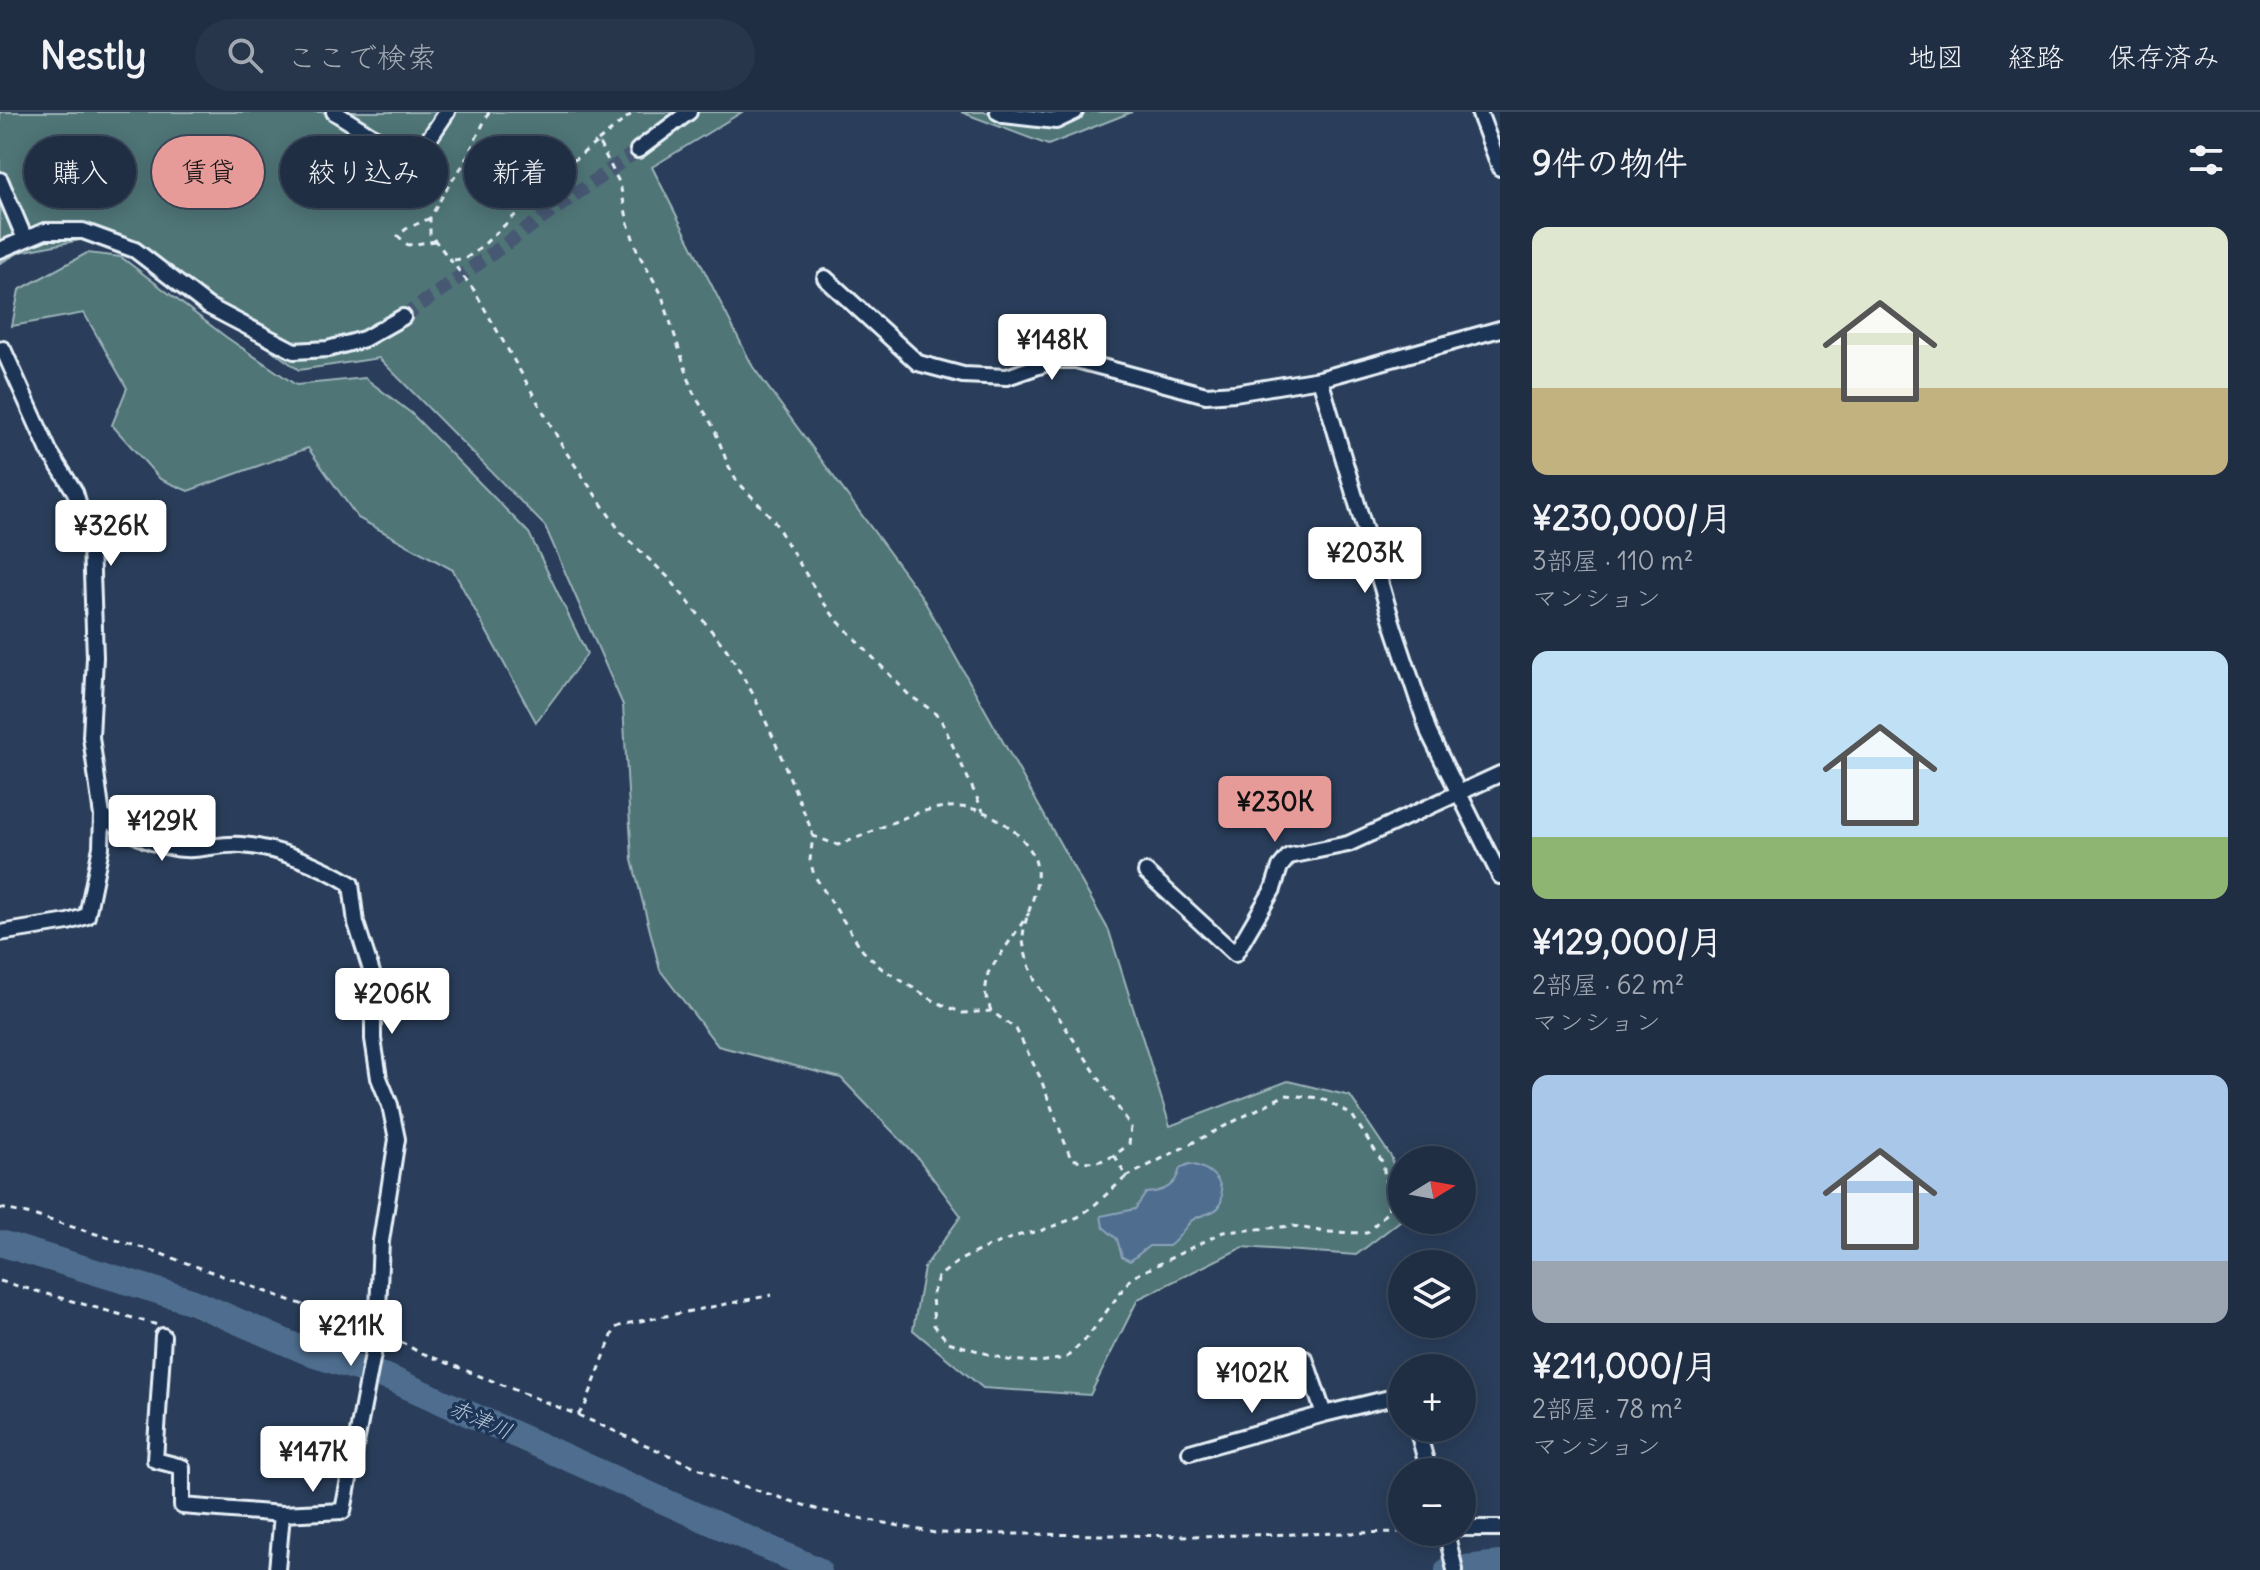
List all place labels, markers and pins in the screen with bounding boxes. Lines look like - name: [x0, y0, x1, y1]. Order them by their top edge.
- pin: ¥148K: [996, 314, 1108, 382]
- pin: ¥326K: [55, 500, 167, 568]
- pin: ¥203K: [1309, 527, 1421, 595]
- pin: ¥230K: [1219, 776, 1331, 844]
- pin: ¥129K: [106, 795, 218, 863]
- pin: ¥206K: [336, 968, 448, 1036]
- pin: ¥211K: [295, 1300, 407, 1368]
- pin: ¥102K: [1196, 1347, 1308, 1415]
- pin: ¥147K: [257, 1426, 369, 1494]

